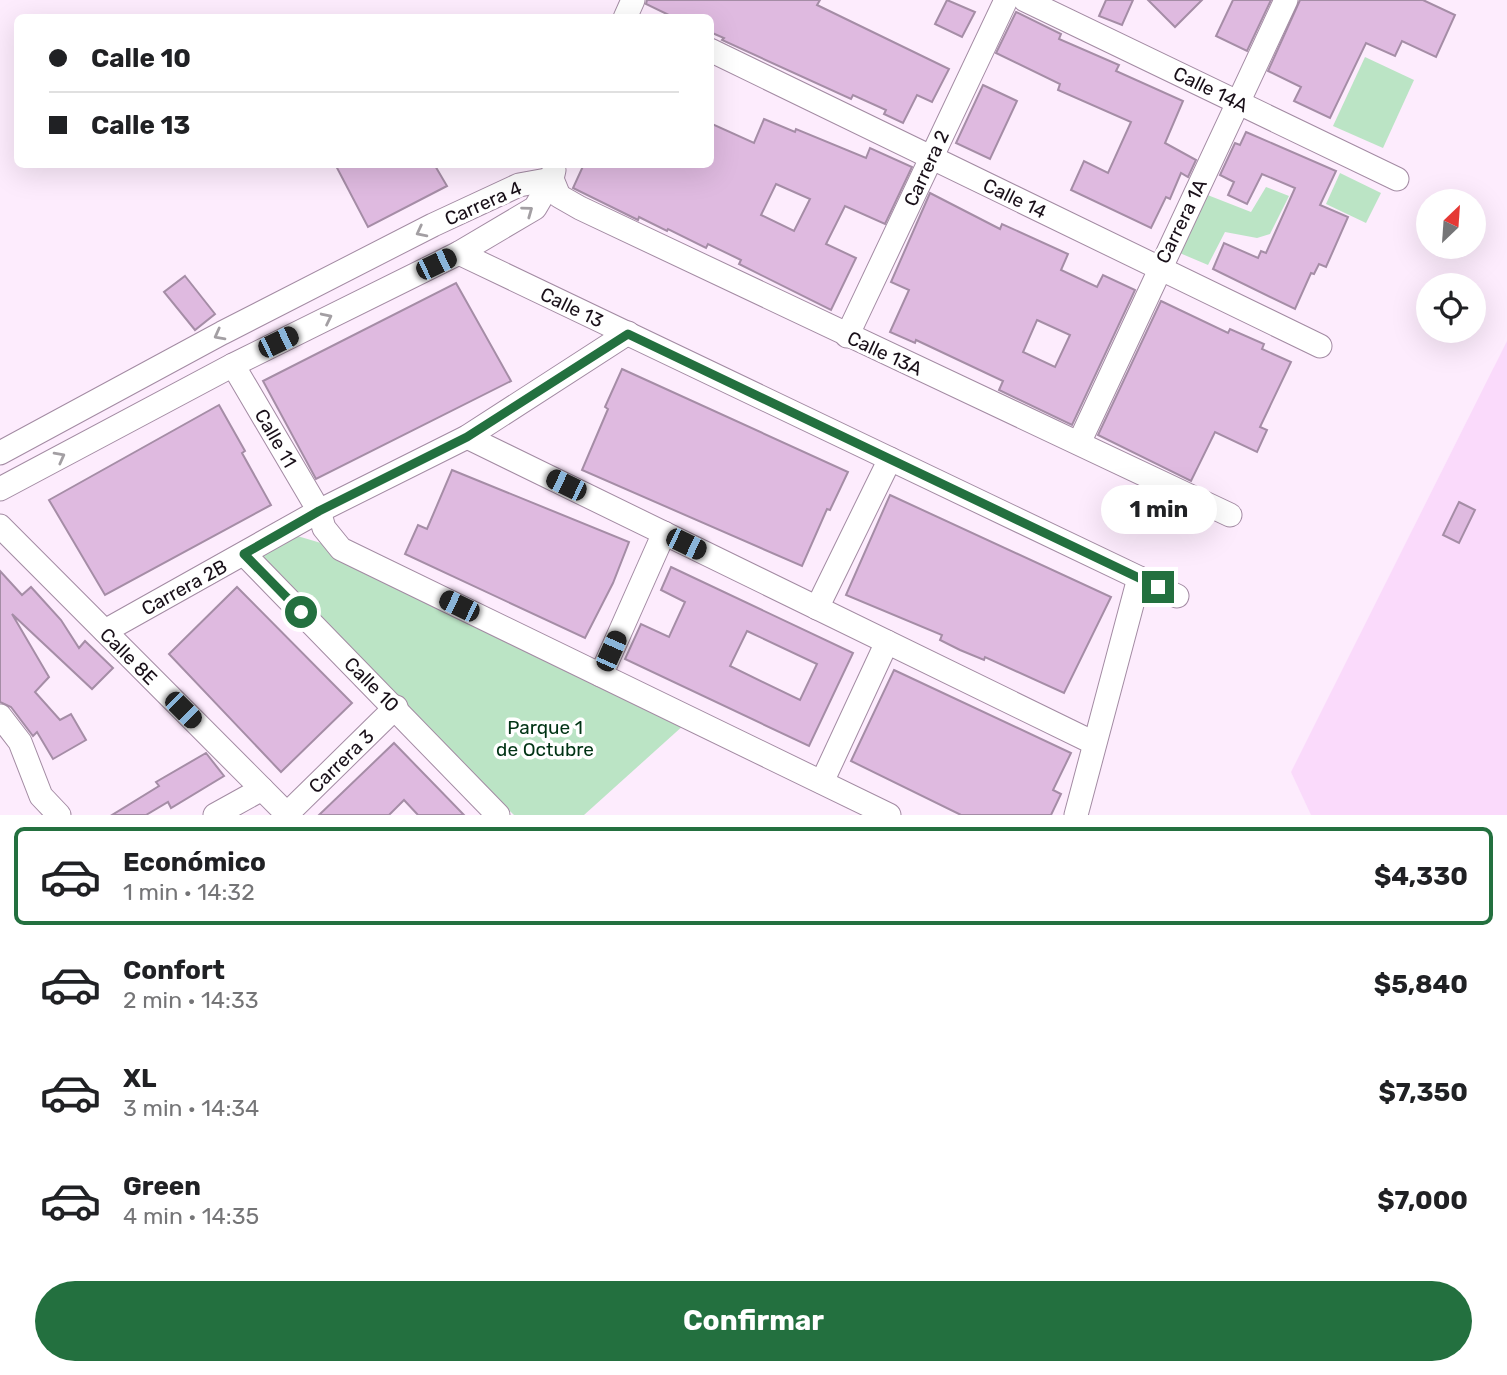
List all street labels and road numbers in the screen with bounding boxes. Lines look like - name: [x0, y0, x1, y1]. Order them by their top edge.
- street label: Calle 14A: [1170, 62, 1252, 118]
- street label: Carrera 2: [899, 126, 954, 210]
- street label: Calle 14: [979, 173, 1050, 224]
- street label: Carrera 1A: [1151, 175, 1212, 267]
- street label: Carrera 4: [441, 176, 526, 231]
- street label: Calle 13: [537, 282, 607, 333]
- street label: Calle 13A: [844, 326, 926, 381]
- street label: Calle 11: [250, 405, 302, 472]
- street label: Carrera 2B: [138, 555, 231, 620]
- street label: Calle 8E: [95, 623, 162, 690]
- street label: Calle 10: [340, 652, 404, 716]
- street label: Carrera 3: [304, 725, 379, 798]

